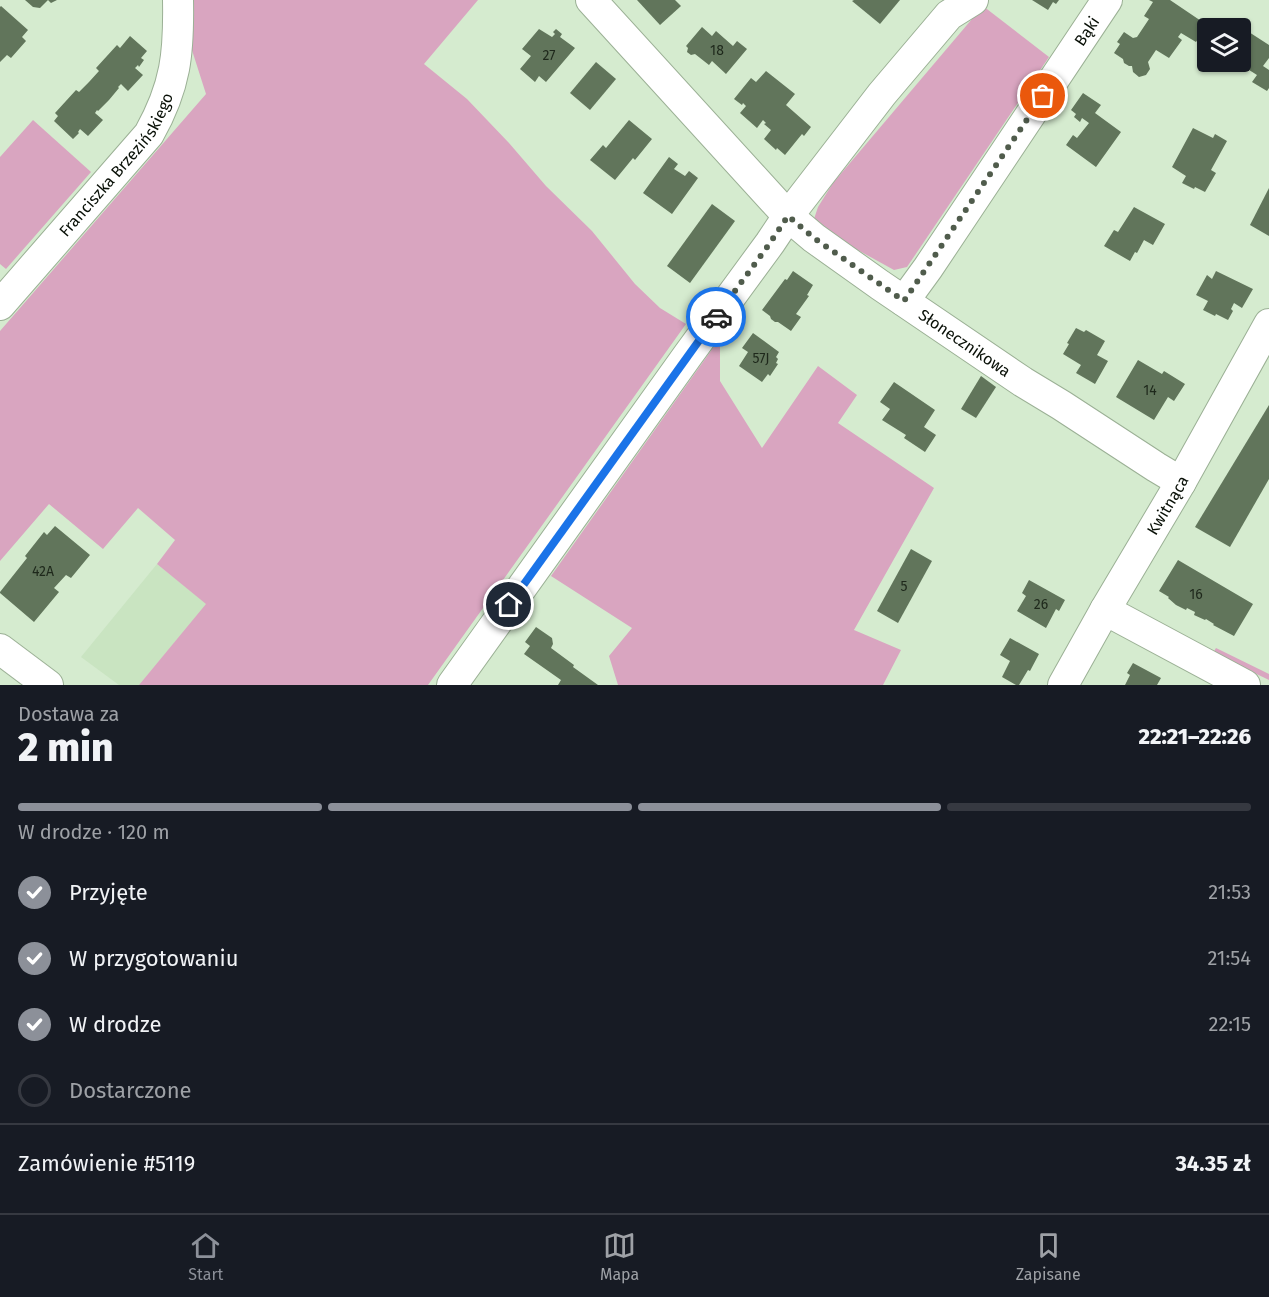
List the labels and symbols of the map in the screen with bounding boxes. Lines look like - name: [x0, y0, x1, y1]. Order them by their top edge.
- street label: Bąki: [1070, 13, 1103, 49]
- house number: 18: [710, 42, 724, 59]
- house number: 27: [542, 47, 556, 64]
- pin: [1017, 70, 1068, 121]
- street label: Franciszka Brzezińskiego: [55, 90, 177, 240]
- courier: [686, 287, 746, 347]
- street label: Słonecznikowa: [915, 305, 1015, 380]
- house number: 57J: [753, 350, 769, 367]
- house number: 14: [1143, 382, 1157, 399]
- street label: Kwitnąca: [1142, 472, 1192, 538]
- house number: 42A: [32, 563, 54, 580]
- house number: 5: [900, 578, 908, 595]
- pin: [483, 579, 534, 630]
- house number: 16: [1189, 586, 1203, 603]
- house number: 26: [1034, 596, 1048, 613]

